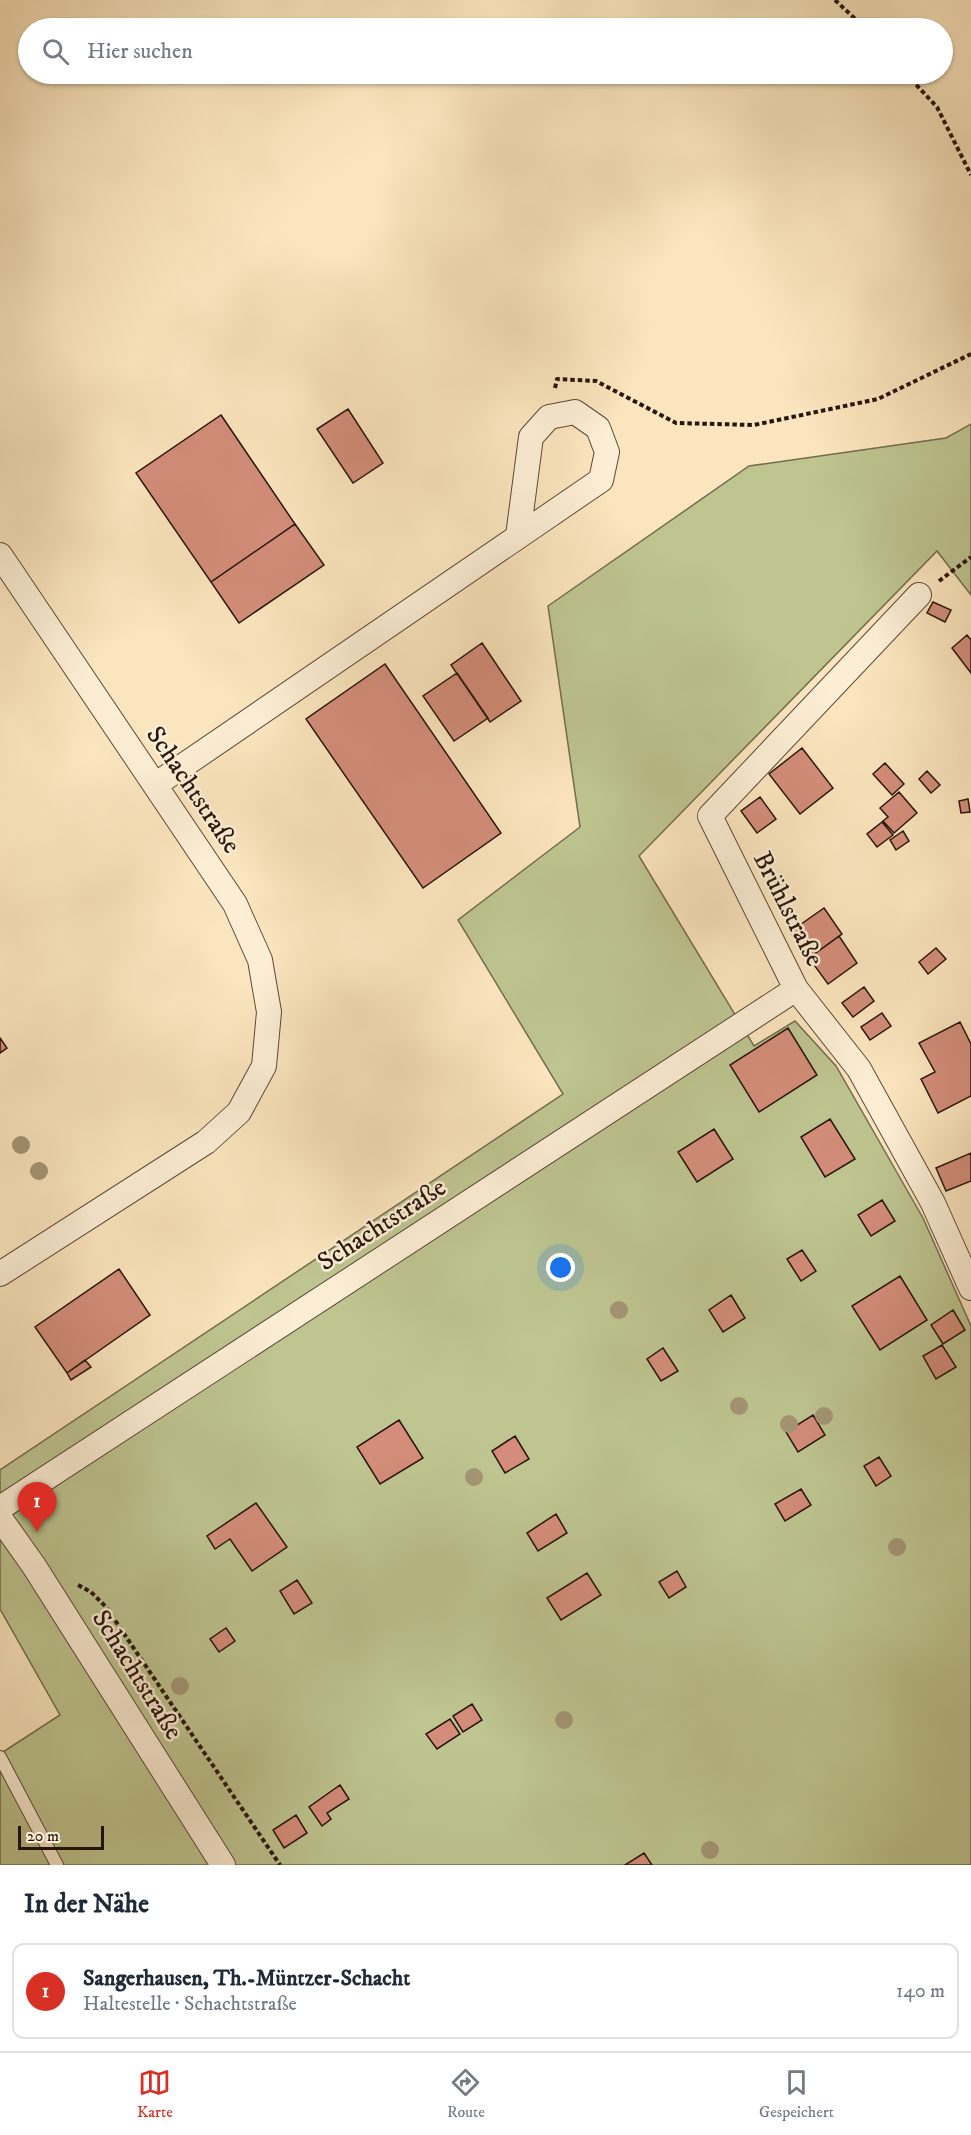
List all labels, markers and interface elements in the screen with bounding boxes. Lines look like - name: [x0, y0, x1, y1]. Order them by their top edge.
- search box: [18, 18, 953, 84]
- icon: search: [39, 35, 72, 68]
- text: Hier suchen: [87, 38, 193, 65]
- street label: Schachtstraße: [138, 720, 248, 860]
- street label: Brühlstraße: [745, 846, 831, 972]
- street label: Schachtstraße: [311, 1171, 453, 1279]
- your location: [546, 1253, 575, 1282]
- pin: 1: [18, 1482, 57, 1532]
- street label: Schachtstraße: [84, 1604, 190, 1746]
- scale bar: [18, 1823, 104, 1850]
- text: 20 m: [27, 1826, 59, 1846]
- text: In der Nähe: [24, 1888, 149, 1921]
- text: Sangerhausen, Th.-Müntzer-Schacht: [83, 1965, 410, 1992]
- text: 1: [42, 1979, 49, 2004]
- text: 140 m: [896, 1979, 945, 2004]
- text: Haltestelle · Schachtstraße: [83, 1992, 297, 2017]
- tab: Karte: [137, 2066, 173, 2122]
- tab: Route: [447, 2066, 485, 2122]
- tab: Gespeichert: [759, 2066, 834, 2122]

